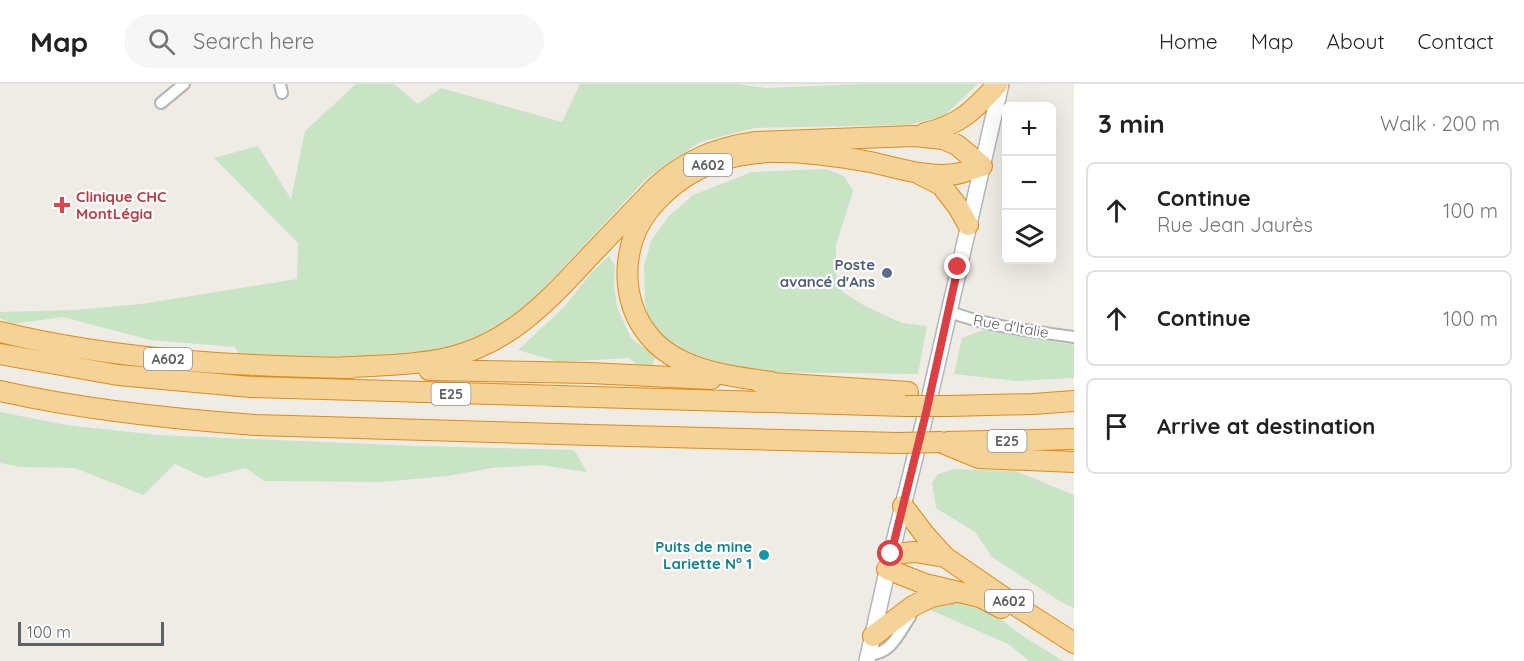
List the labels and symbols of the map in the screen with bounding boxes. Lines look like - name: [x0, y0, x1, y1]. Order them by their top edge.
- road number: A602: [684, 154, 732, 176]
- place label: Clinique CHC MontLégia: [76, 187, 167, 223]
- marker: Clinique CHC MontLégia: [53, 196, 71, 214]
- route end: [944, 253, 970, 279]
- place label: Poste avancé d'Ans: [780, 255, 875, 291]
- marker: Poste avancé d'Ans: [880, 266, 894, 280]
- street label: Rue d'Italie: [972, 310, 1050, 342]
- road number: A602: [144, 348, 192, 370]
- road number: E25: [432, 383, 470, 405]
- road number: E25: [988, 430, 1026, 452]
- place label: Puits de mine Lariette N° 1: [655, 537, 752, 573]
- route start: [877, 540, 903, 566]
- marker: Puits de mine Lariette N° 1: [757, 548, 771, 562]
- road number: A602: [985, 590, 1033, 612]
- scale bar: [18, 619, 164, 646]

